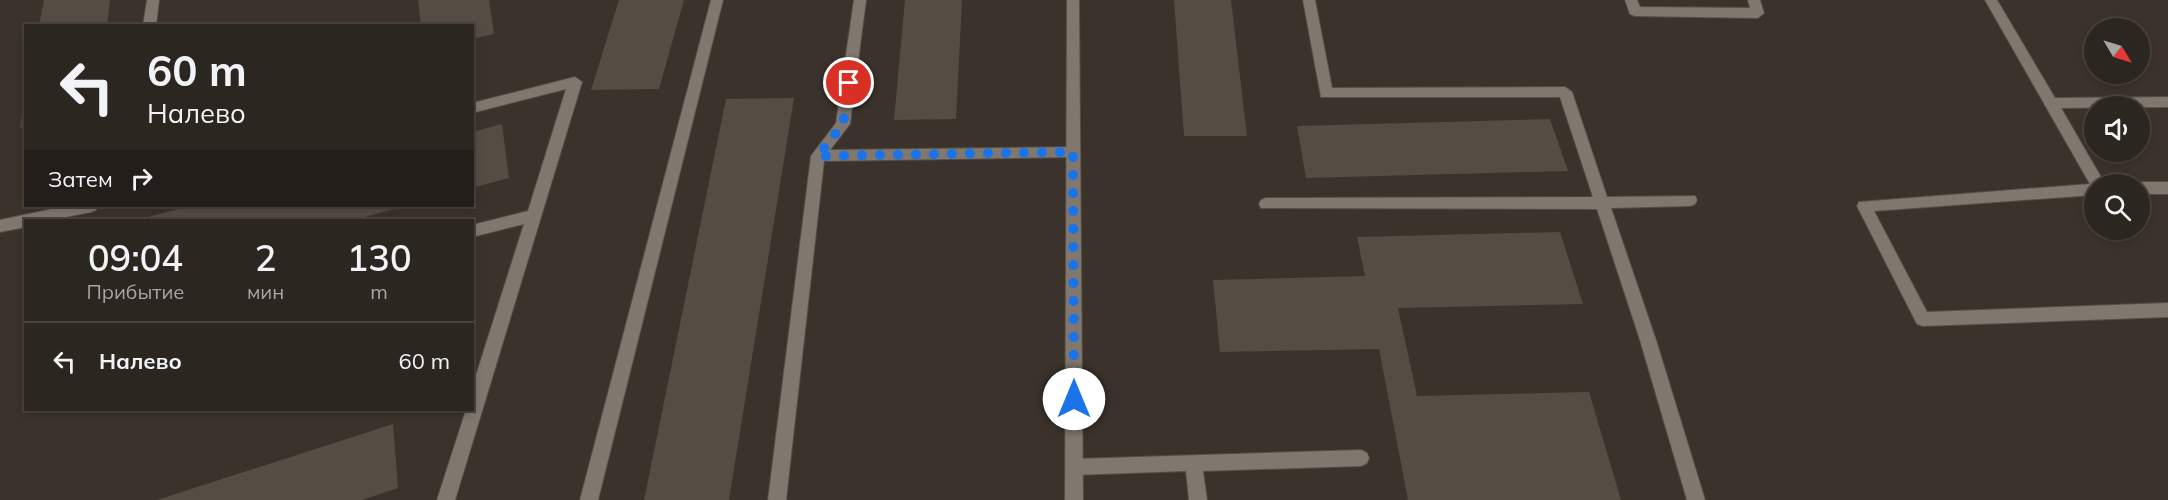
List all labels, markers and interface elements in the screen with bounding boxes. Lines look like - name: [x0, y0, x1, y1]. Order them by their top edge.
- north arrow: [2084, 18, 2150, 84]
- map controls: [2084, 18, 2150, 240]
- text: 60 m: [147, 44, 247, 97]
- icon: left: [48, 48, 126, 126]
- pin: [823, 57, 874, 108]
- icon: arrive: [832, 66, 865, 99]
- text: Налево: [147, 96, 246, 130]
- button: sound: [2084, 96, 2150, 162]
- icon: right: [125, 162, 158, 195]
- text: Затем: [48, 165, 113, 193]
- button: search: [2084, 174, 2150, 240]
- text: 09:04: [88, 235, 183, 280]
- text: 2: [255, 235, 276, 280]
- text: 130: [347, 235, 412, 280]
- text: Прибытие: [86, 279, 184, 304]
- text: мин: [247, 279, 284, 304]
- text: m: [370, 279, 388, 304]
- icon: left: [48, 345, 81, 378]
- text: Налево: [99, 347, 182, 375]
- text: 60 m: [399, 347, 450, 375]
- position arrow: [1042, 367, 1106, 431]

